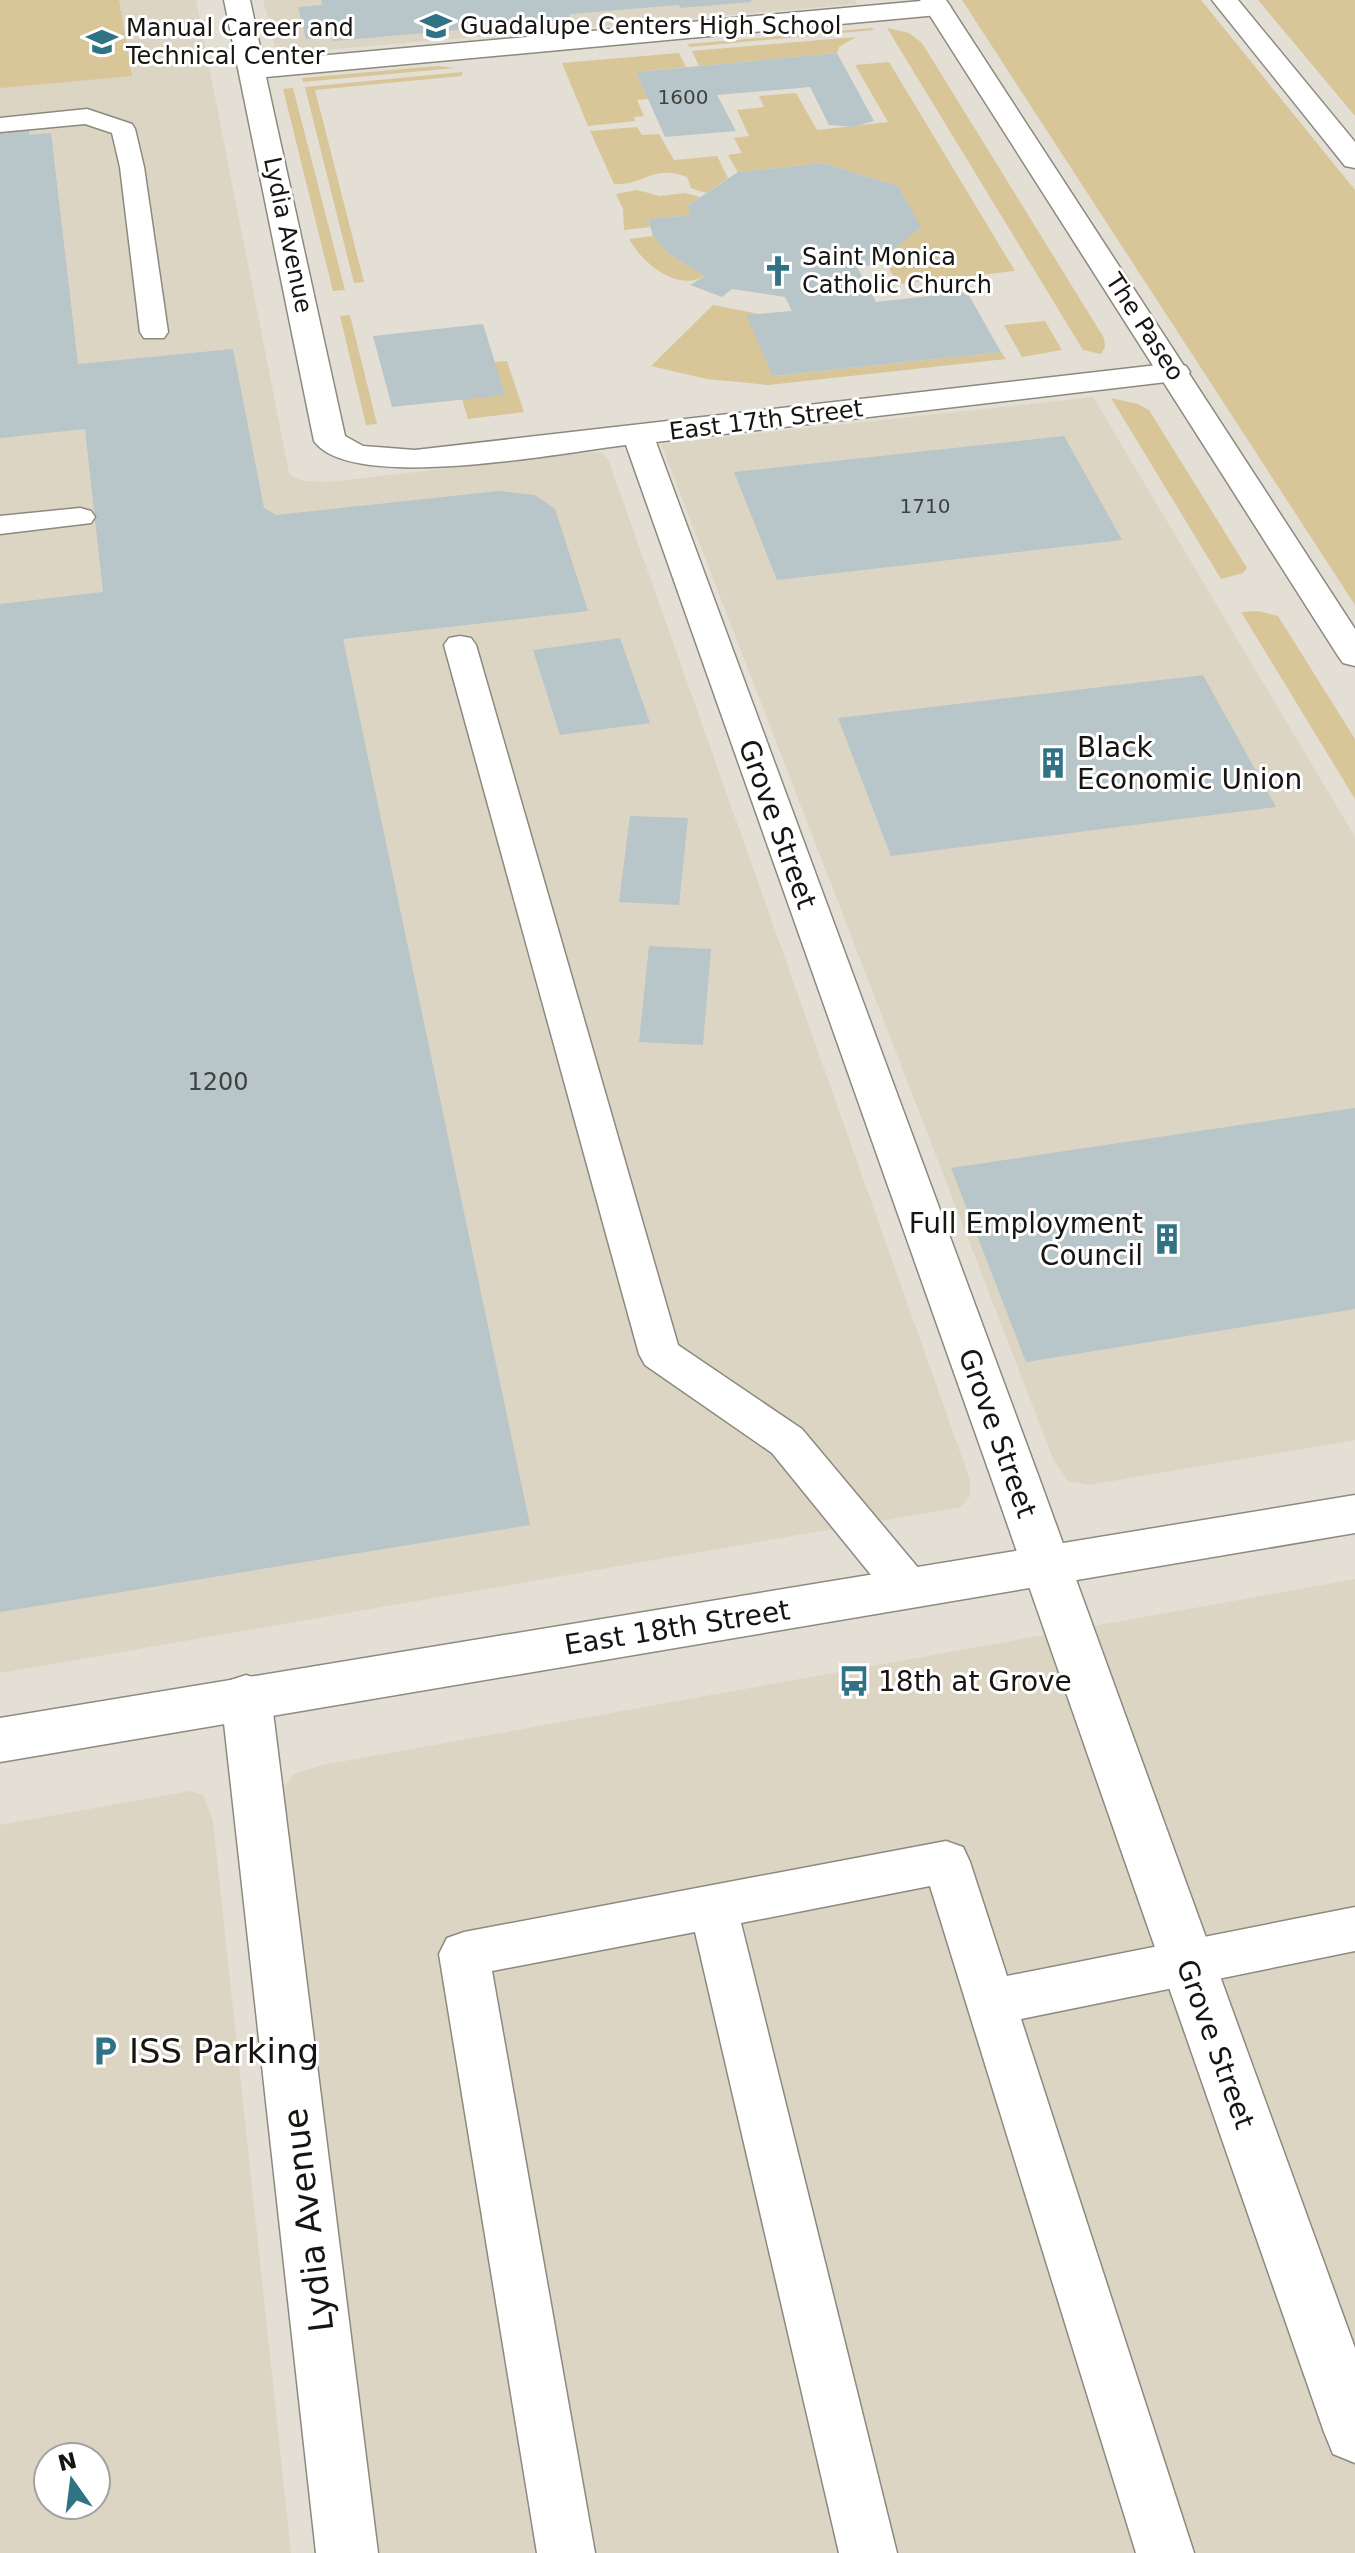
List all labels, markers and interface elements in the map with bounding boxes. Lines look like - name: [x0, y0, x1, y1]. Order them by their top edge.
- school or university icon: Guadalupe Centers High School: [419, 9, 453, 43]
- place label: Guadalupe Centers High School: [460, 12, 841, 40]
- place label: Manual Career and Technical Center: [125, 14, 354, 70]
- school or university icon: Manual Career and Technical Center: [85, 25, 119, 59]
- house number: 1600: [658, 85, 708, 109]
- street label: Lydia Avenue: [258, 154, 318, 316]
- place label: Saint Monica Catholic Church: [802, 243, 992, 299]
- church icon: Saint Monica Catholic Church: [761, 254, 795, 288]
- street label: The Paseo: [1099, 267, 1190, 386]
- street label: East 17th Street: [667, 394, 865, 446]
- house number: 1710: [900, 494, 950, 518]
- place label: Black Economic Union: [1077, 731, 1302, 796]
- street label: Grove Street: [732, 735, 823, 913]
- building icon: Black Economic Union: [1036, 746, 1070, 780]
- house number: 1200: [187, 1068, 249, 1096]
- place label: Full Employment Council: [909, 1207, 1143, 1272]
- building icon: Full Employment Council: [1150, 1222, 1184, 1256]
- street label: Grove Street: [952, 1344, 1043, 1522]
- street label: East 18th Street: [562, 1593, 792, 1662]
- bus stop icon: 18th at Grove: [837, 1664, 871, 1698]
- place label: 18th at Grove: [878, 1665, 1072, 1698]
- street label: Grove Street: [1170, 1955, 1261, 2133]
- place label: ISS Parking: [129, 2031, 319, 2071]
- parking icon: ISS Parking: [88, 2034, 122, 2068]
- street label: Lydia Avenue: [274, 2106, 342, 2334]
- north arrow: [32, 2441, 112, 2521]
- text: N: [55, 2448, 79, 2476]

